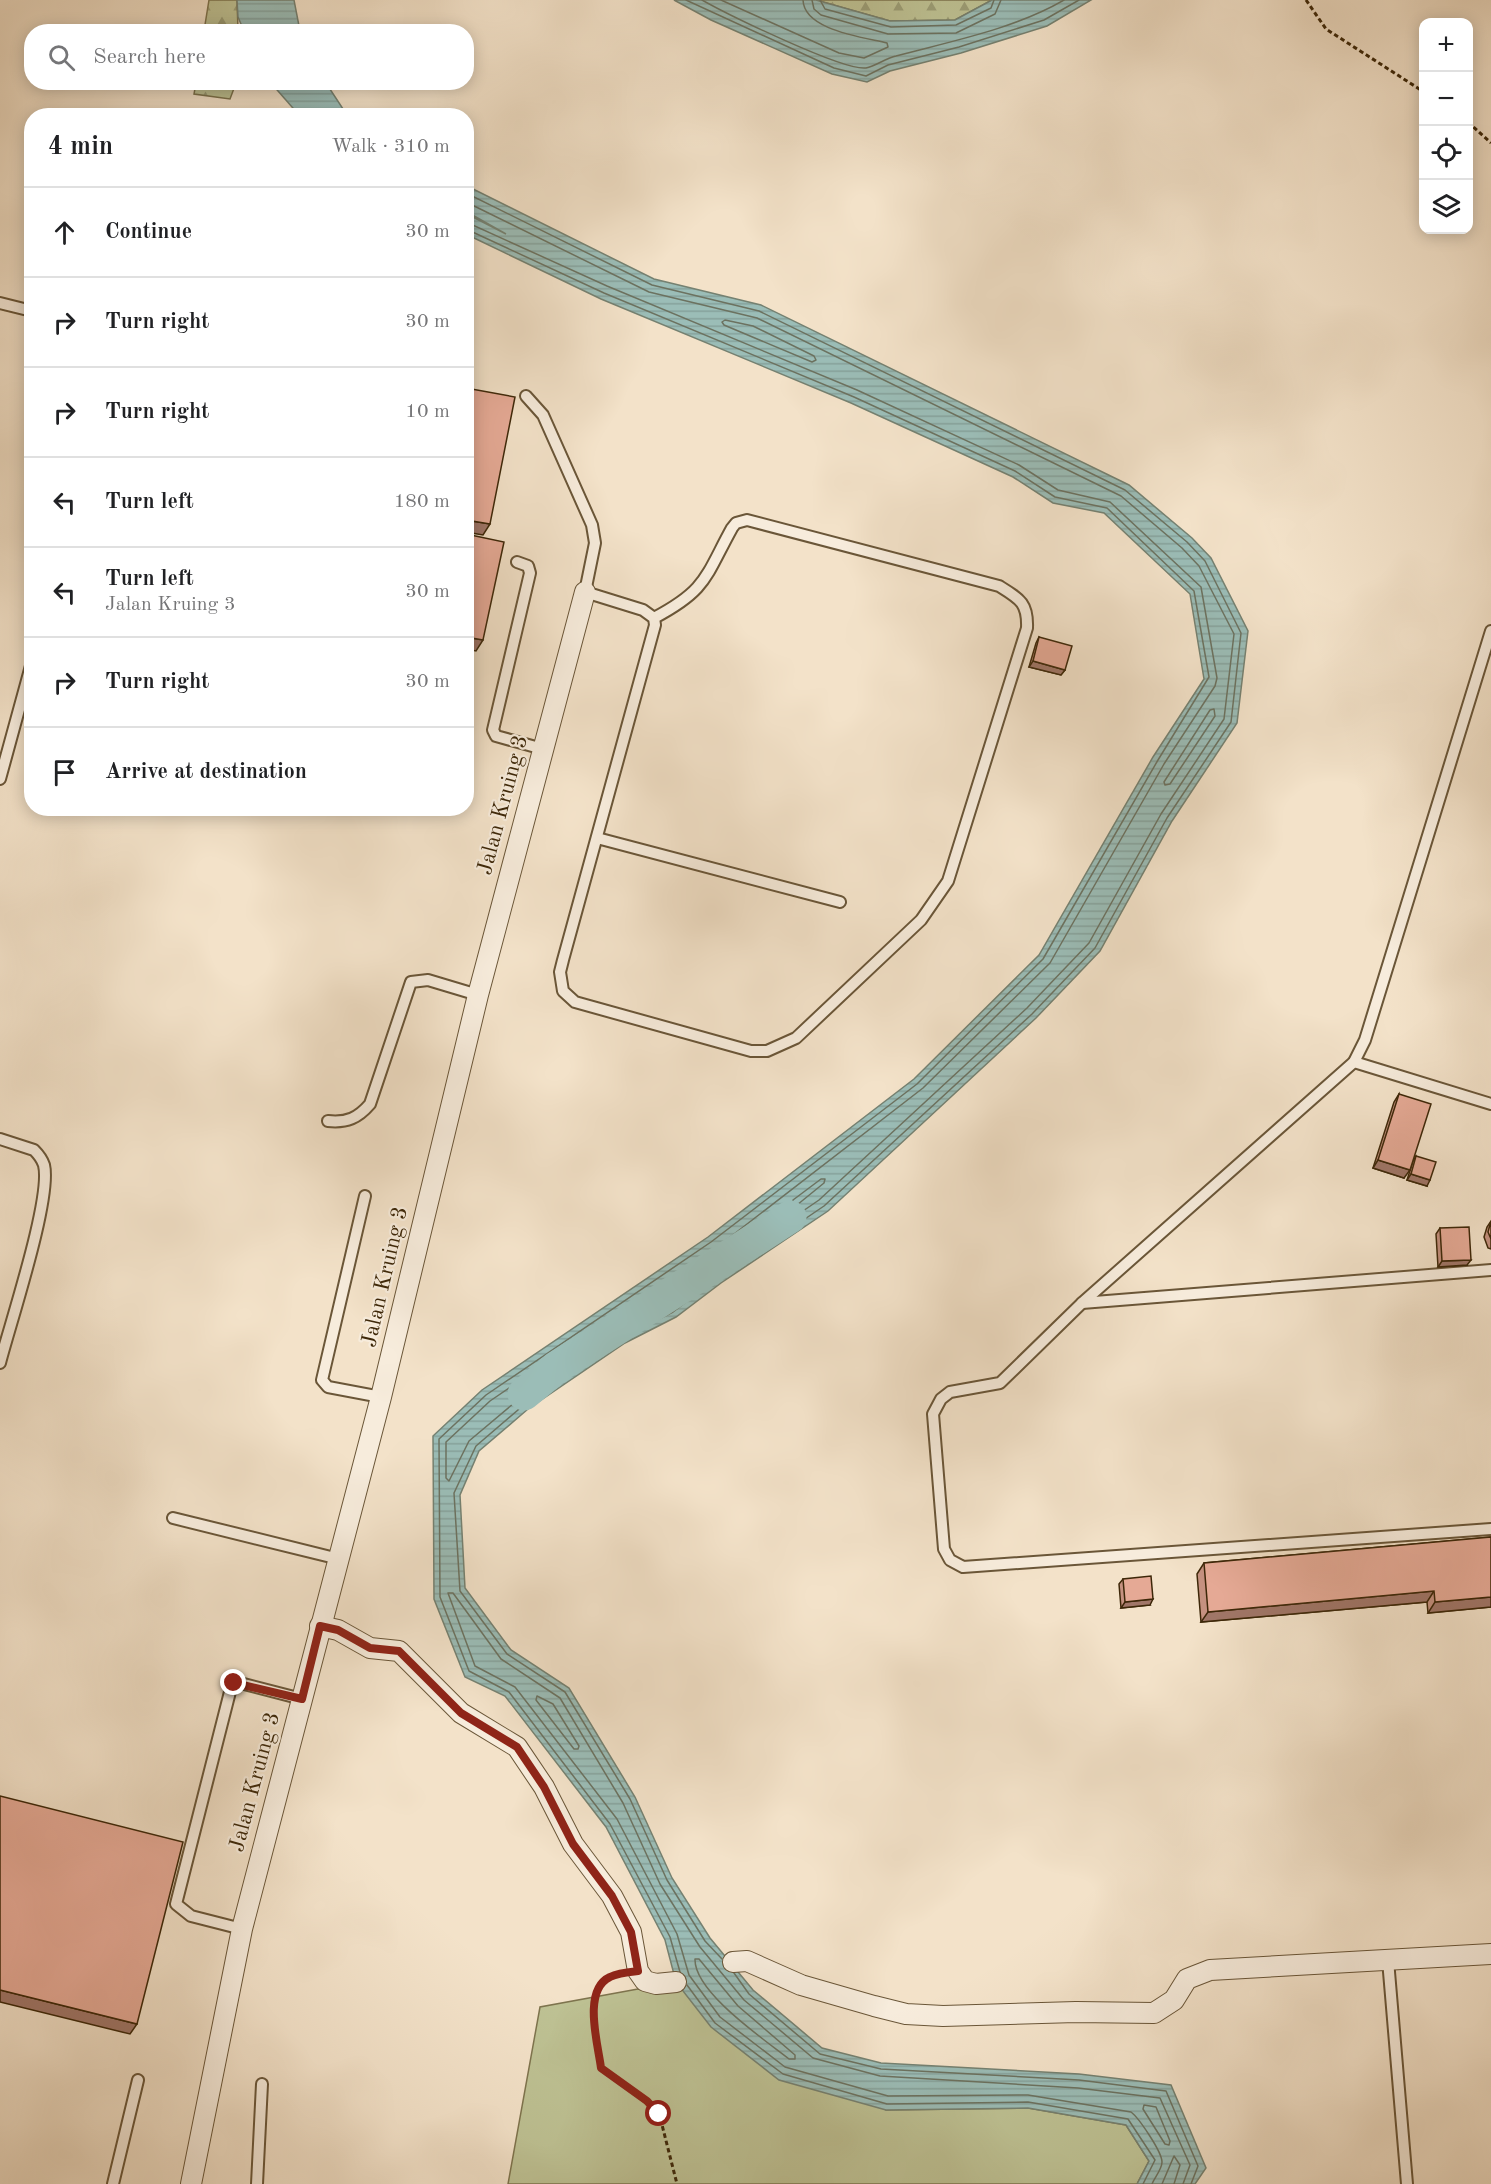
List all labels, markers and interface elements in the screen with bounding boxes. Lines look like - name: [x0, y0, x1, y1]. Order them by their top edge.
- map controls: [1419, 18, 1473, 234]
- button: +: [1419, 18, 1473, 72]
- search box: [24, 24, 474, 90]
- icon: search: [45, 41, 78, 74]
- text: Search here: [93, 46, 206, 68]
- button: −: [1419, 72, 1473, 126]
- button: locate: [1419, 126, 1473, 180]
- text: 4 min: [48, 134, 113, 160]
- text: Walk · 310 m: [331, 137, 450, 157]
- button: layers: [1419, 180, 1473, 234]
- icon: ahead: [48, 216, 81, 249]
- text: Continue: [105, 221, 192, 243]
- text: 30 m: [405, 222, 450, 242]
- icon: right: [48, 306, 81, 339]
- text: Turn right: [105, 311, 209, 333]
- text: 30 m: [405, 312, 450, 332]
- icon: right: [48, 396, 81, 429]
- text: Turn right: [105, 401, 209, 423]
- text: 10 m: [405, 402, 450, 422]
- icon: left: [48, 486, 81, 519]
- text: Turn left: [105, 491, 194, 513]
- text: 180 m: [394, 492, 450, 512]
- text: Turn left: [105, 568, 194, 590]
- icon: left: [48, 576, 81, 609]
- text: 30 m: [405, 582, 450, 602]
- text: Jalan Kruing 3: [105, 595, 236, 615]
- icon: right: [48, 666, 81, 699]
- text: Turn right: [105, 671, 209, 693]
- text: 30 m: [405, 672, 450, 692]
- street label: Jalan Kruing 3: [474, 733, 532, 877]
- icon: arrive: [48, 756, 81, 789]
- text: Arrive at destination: [105, 761, 307, 783]
- street label: Jalan Kruing 3: [358, 1205, 412, 1349]
- route end: [220, 1669, 246, 1695]
- street label: Jalan Kruing 3: [226, 1710, 284, 1854]
- route start: [645, 2100, 671, 2126]

